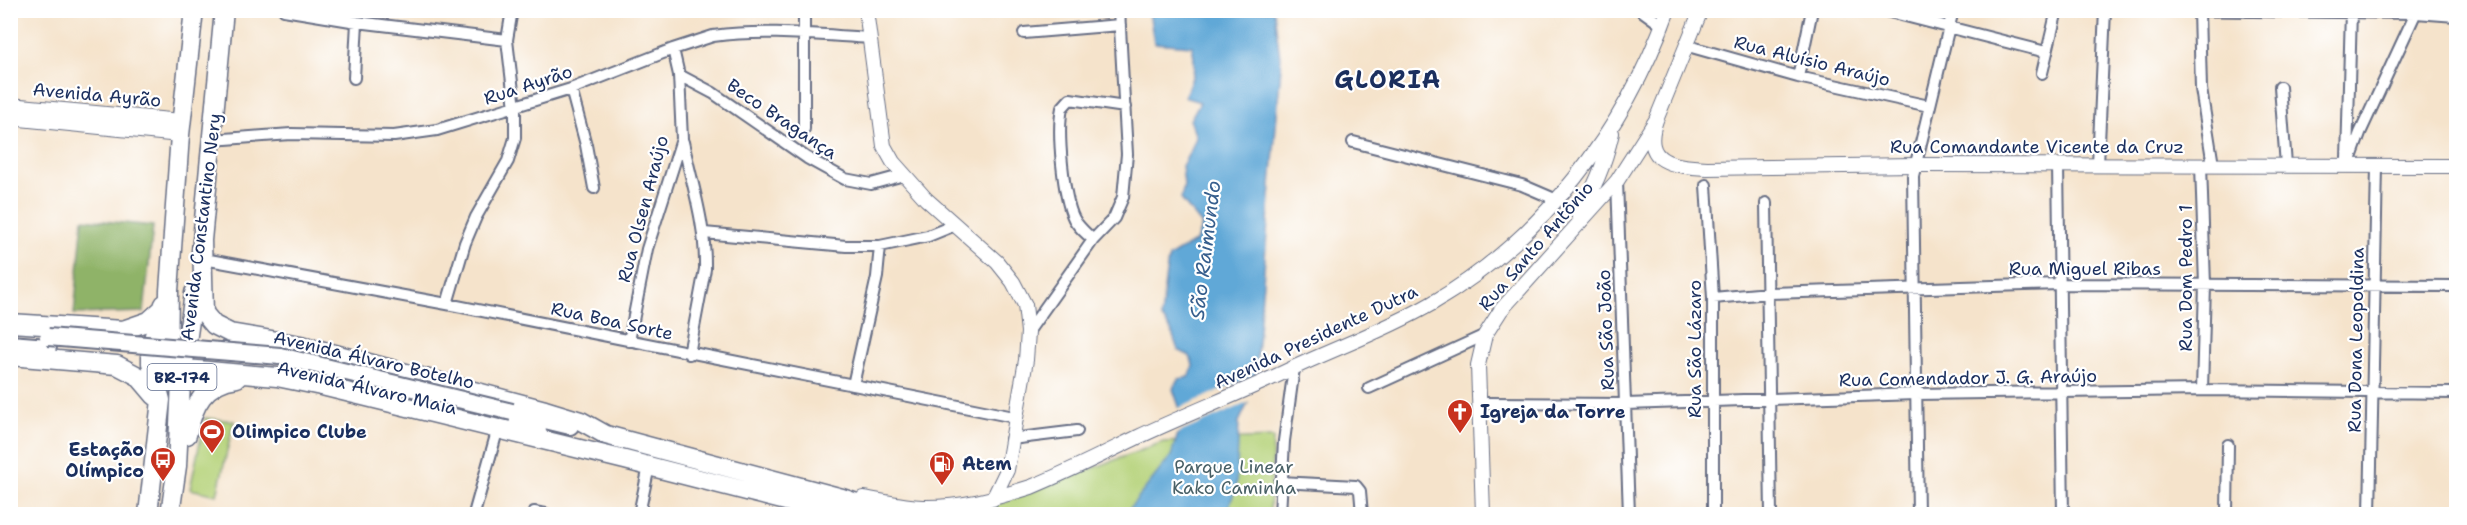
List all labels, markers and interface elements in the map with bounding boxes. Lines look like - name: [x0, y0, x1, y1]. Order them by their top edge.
- street label: Rua Aluísio Araújo: [1731, 30, 1893, 92]
- street label: Rua Ayrão: [481, 59, 575, 111]
- district label: GLORIA: [1334, 64, 1442, 96]
- street label: Beco Bragança: [722, 73, 842, 165]
- street label: Avenida Ayrão: [32, 77, 162, 113]
- street label: Avenida Constantino Nery: [175, 112, 227, 342]
- street label: Rua Olsen Araújo: [612, 133, 674, 285]
- street label: Rua Comandante Vicente da Cruz: [1890, 135, 2184, 159]
- street label: Rua Santo Antônio: [1473, 176, 1599, 316]
- water label: São Raimundo: [1184, 179, 1226, 321]
- street label: Rua Dom Pedro 1: [2174, 205, 2198, 351]
- street label: Rua Dona Leopoldina: [2342, 247, 2370, 433]
- street label: Rua Miguel Ribas: [2009, 257, 2161, 281]
- street label: Rua São João: [1592, 269, 1620, 391]
- street label: Avenida Presidente Dutra: [1210, 279, 1422, 395]
- street label: Rua São Lázaro: [1683, 280, 1707, 418]
- street label: Rua Boa Sorte: [549, 296, 675, 346]
- street label: Avenida Álvaro Botelho: [271, 325, 477, 395]
- street label: Avenida Álvaro Maia: [275, 356, 459, 420]
- road number: BR-174: [148, 364, 216, 390]
- street label: Rua Comendador J. G. Araújo: [1839, 364, 2097, 392]
- church icon: Igreja da Torre: [1445, 397, 1475, 435]
- place label: Igreja da Torre: [1480, 400, 1626, 424]
- sports icon: Olimpico Clube: [197, 417, 227, 455]
- place label: Olimpico Clube: [232, 420, 367, 444]
- place label: Estação Olímpico: [65, 438, 144, 483]
- bus stop icon: Estação Olímpico: [148, 445, 178, 483]
- fuel station icon: Atem: [927, 449, 957, 487]
- place label: Atem: [962, 452, 1012, 476]
- park label: Parque Linear Kako Caminha: [1172, 455, 1296, 500]

